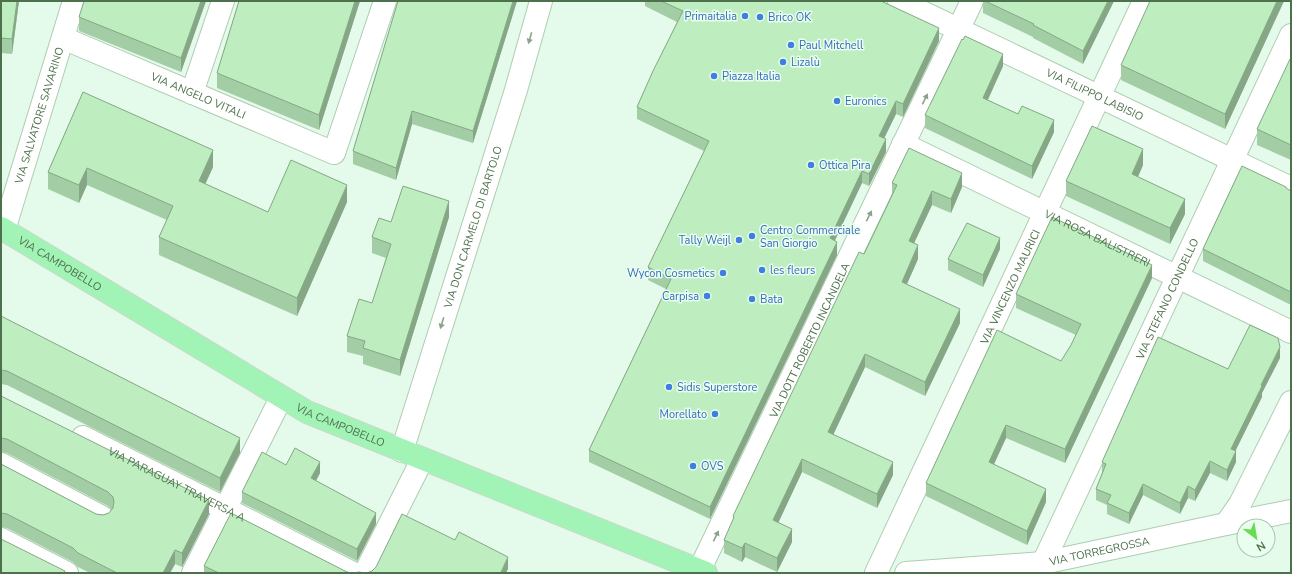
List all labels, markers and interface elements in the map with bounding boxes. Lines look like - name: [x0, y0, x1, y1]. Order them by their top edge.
- place label: Primaitalia: [685, 9, 737, 24]
- place label: Brico OK: [768, 10, 812, 25]
- marker: Primaitalia: [740, 11, 750, 21]
- marker: Brico OK: [755, 12, 765, 22]
- one-way arrow: [527, 32, 533, 45]
- place label: Paul Mitchell: [799, 38, 864, 53]
- marker: Paul Mitchell: [786, 40, 796, 50]
- street label: VIA SALVATORE SAVARINO: [11, 45, 68, 187]
- place label: Lizalù: [791, 55, 820, 70]
- marker: Lizalù: [778, 57, 788, 67]
- street label: VIA FILIPPO LABISIO: [1043, 65, 1146, 125]
- street label: VIA ANGELO VITALI: [147, 69, 248, 123]
- place label: Piazza Italia: [722, 69, 780, 84]
- marker: Piazza Italia: [709, 71, 719, 81]
- place label: Euronics: [845, 94, 887, 109]
- one-way arrow: [922, 94, 928, 105]
- marker: Euronics: [832, 96, 842, 106]
- street label: VIA DON CARMELO DI BARTOLO: [440, 144, 506, 311]
- place label: Ottica Pira: [819, 158, 871, 173]
- marker: Ottica Pira: [806, 160, 816, 170]
- street label: VIA ROSA BALISTRERI: [1041, 206, 1153, 271]
- one-way arrow: [866, 211, 872, 222]
- place label: Centro Commerciale San Giorgio: [760, 223, 860, 251]
- street label: VIA VINCENZO MAURICI: [977, 227, 1044, 348]
- marker: Centro Commerciale San Giorgio: [747, 231, 757, 241]
- street label: VIA CAMPOBELLO: [14, 233, 105, 295]
- place label: Tally Weijl: [679, 233, 732, 248]
- marker: Tally Weijl: [734, 235, 744, 245]
- street label: VIA STEFANO CONDELLO: [1132, 236, 1202, 363]
- street label: VIA DOTT ROBERTO INCANDELA: [766, 260, 854, 421]
- place label: les fleurs: [770, 263, 815, 278]
- marker: les fleurs: [757, 265, 767, 275]
- place label: Wycon Cosmetics: [627, 266, 715, 281]
- marker: Wycon Cosmetics: [718, 268, 728, 278]
- place label: Carpisa: [662, 289, 699, 304]
- marker: Carpisa: [702, 291, 712, 301]
- place label: Bata: [760, 292, 783, 307]
- marker: Bata: [747, 294, 757, 304]
- one-way arrow: [439, 317, 445, 329]
- place label: Sidis Superstore: [677, 380, 757, 395]
- marker: Sidis Superstore: [664, 382, 674, 392]
- street label: VIA CAMPOBELLO: [292, 399, 387, 451]
- place label: Morellato: [660, 407, 707, 422]
- marker: Morellato: [710, 409, 720, 419]
- street label: VIA PARAGUAY TRAVERSA A: [105, 443, 248, 525]
- place label: OVS: [701, 459, 724, 474]
- marker: OVS: [688, 461, 698, 471]
- north arrow: [1236, 518, 1276, 558]
- one-way arrow: [713, 530, 719, 541]
- street label: VIA TORREGROSSA: [1047, 533, 1151, 570]
- text: N: [1254, 538, 1268, 555]

